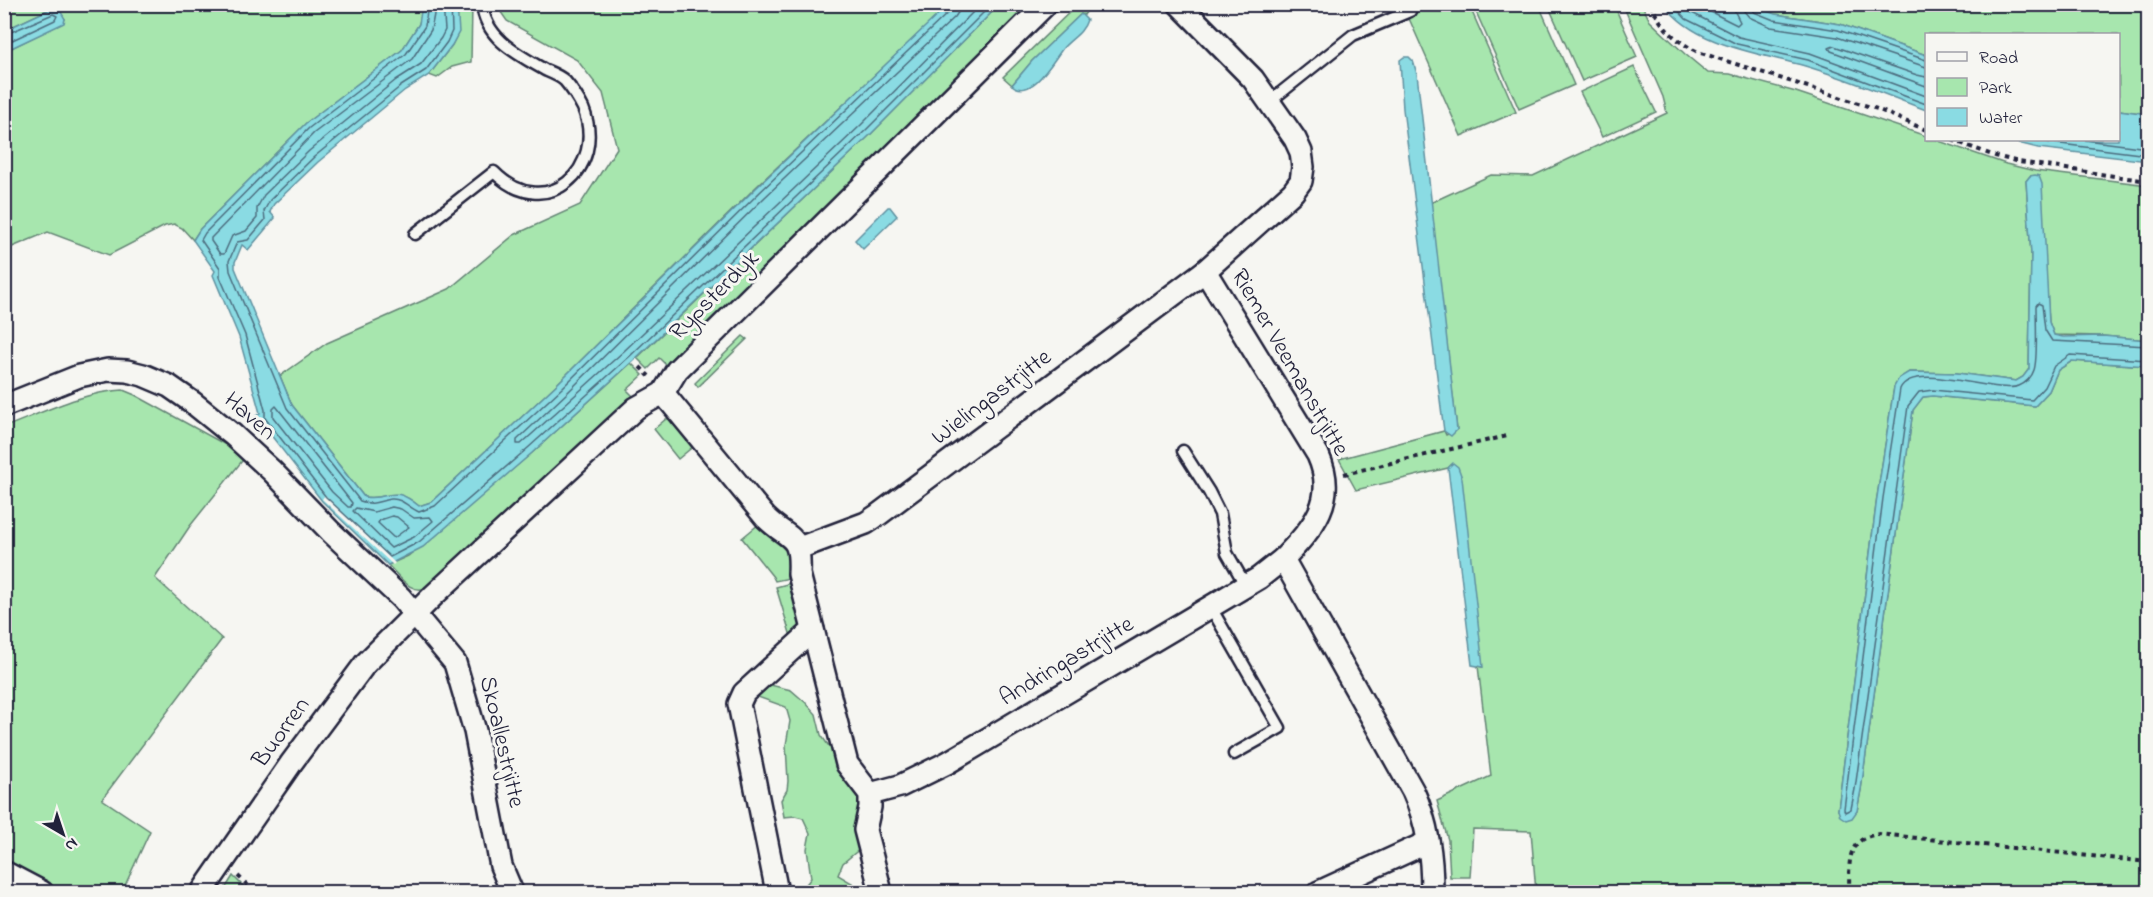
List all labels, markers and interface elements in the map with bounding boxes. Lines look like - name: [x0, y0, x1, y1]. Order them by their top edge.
- legend: [1925, 33, 2120, 141]
- text: Road: [1979, 46, 2018, 72]
- text: Park: [1979, 76, 2012, 102]
- text: Water: [1979, 106, 2023, 132]
- street label: Rypsterdyk: [662, 242, 769, 350]
- street label: Riemer Veemanstrjitte: [1221, 263, 1357, 463]
- street label: Wielingastrjitte: [925, 341, 1060, 455]
- street label: Haven: [215, 384, 283, 450]
- street label: Andringastrjitte: [993, 608, 1141, 716]
- street label: Skoallestrjitte: [469, 673, 533, 811]
- street label: Buorren: [244, 690, 320, 776]
- north arrow: [33, 804, 93, 864]
- text: N: [59, 831, 83, 857]

